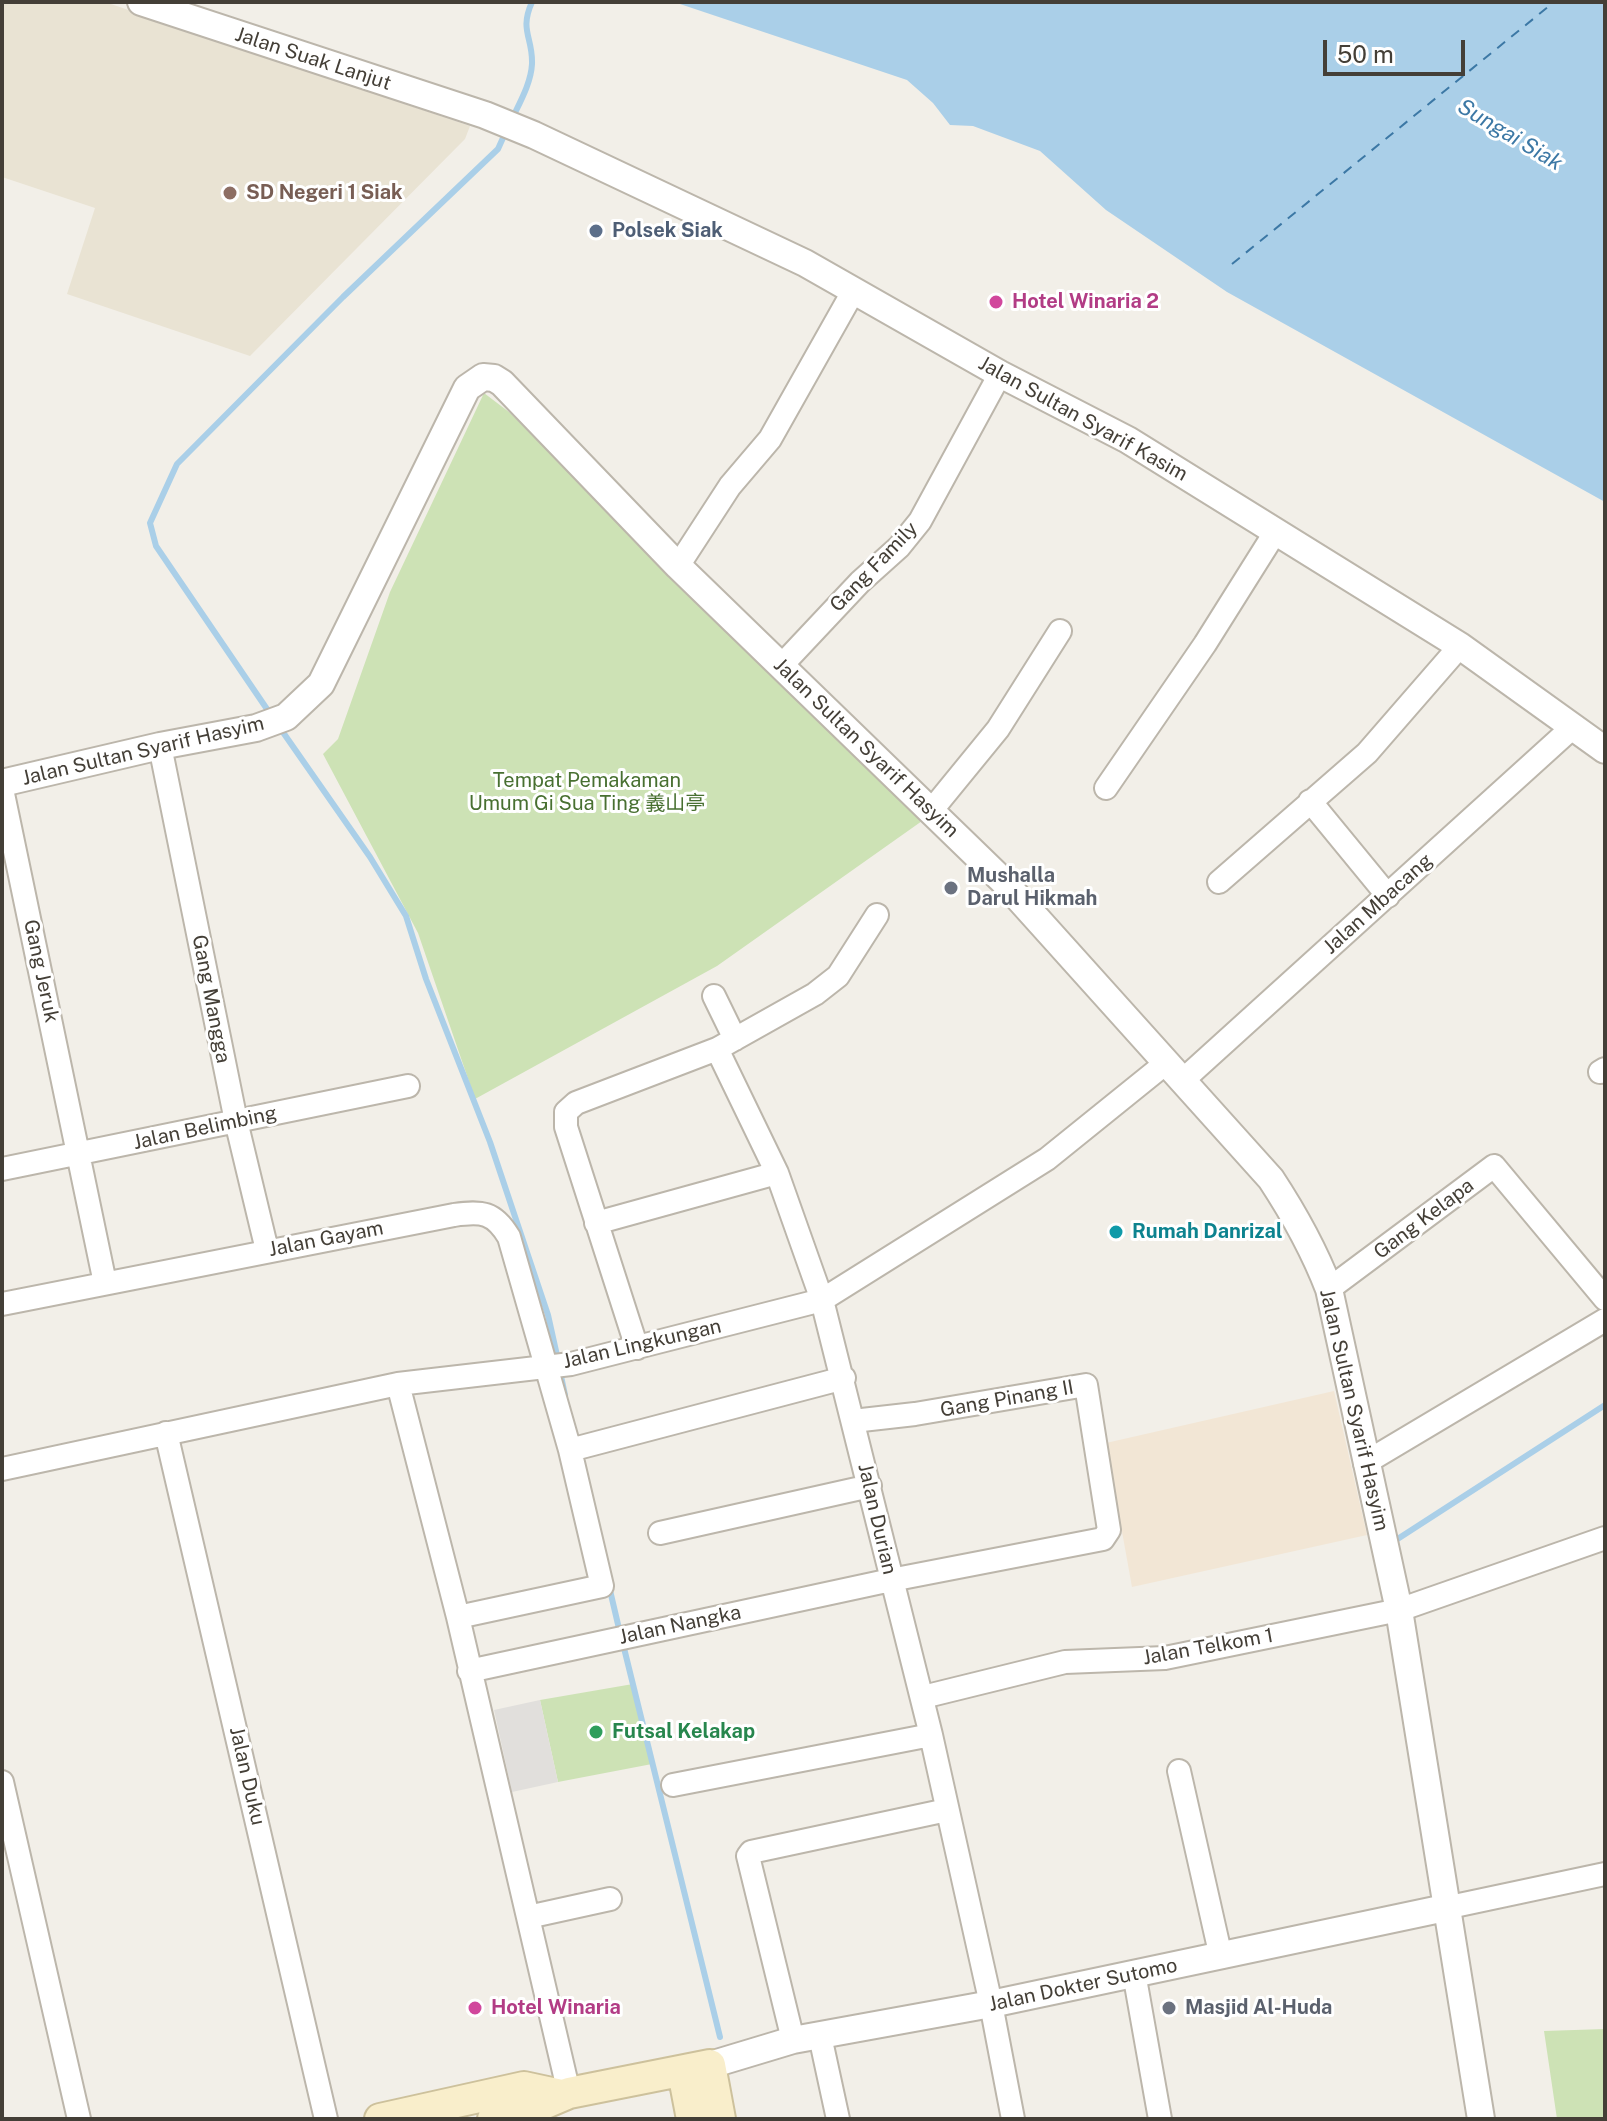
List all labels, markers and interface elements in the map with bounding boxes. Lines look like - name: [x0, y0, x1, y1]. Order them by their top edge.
- street label: Jalan Suak Lanjut: [232, 22, 394, 96]
- scale bar: [1327, 24, 1469, 74]
- text: 50 m: [1337, 40, 1394, 68]
- water label: Sungai Siak: [1453, 93, 1567, 177]
- place label: SD Negeri 1 Siak: [246, 181, 403, 205]
- marker: SD Negeri 1 Siak: [221, 184, 239, 202]
- place label: Polsek Siak: [612, 219, 723, 243]
- marker: Polsek Siak: [587, 222, 605, 240]
- place label: Hotel Winaria 2: [1012, 290, 1159, 314]
- marker: Hotel Winaria 2: [987, 293, 1005, 311]
- street label: Jalan Sultan Syarif Kasim: [974, 351, 1192, 487]
- street label: Gang Family: [825, 517, 923, 617]
- street label: Jalan Sultan Syarif Hasyim: [769, 653, 963, 843]
- street label: Jalan Sultan Syarif Hasyim: [20, 711, 266, 791]
- park label: Tempat Pemakaman Umum Gi Sua Ting 義山亭: [469, 769, 705, 816]
- street label: Jalan Mbacang: [1318, 849, 1438, 959]
- place label: Mushalla Darul Hikmah: [967, 864, 1097, 911]
- marker: Mushalla Darul Hikmah: [942, 879, 960, 897]
- street label: Gang Jeruk: [18, 917, 64, 1025]
- street label: Gang Mangga: [187, 933, 235, 1065]
- street label: Jalan Belimbing: [131, 1101, 279, 1155]
- street label: Gang Kelapa: [1369, 1174, 1479, 1264]
- street label: Jalan Gayam: [267, 1216, 385, 1262]
- place label: Rumah Danrizal: [1132, 1220, 1282, 1244]
- marker: Rumah Danrizal: [1107, 1223, 1125, 1241]
- street label: Jalan Sultan Syarif Hasyim: [1314, 1287, 1394, 1533]
- street label: Jalan Lingkungan: [560, 1314, 724, 1374]
- street label: Gang Pinang II: [938, 1375, 1076, 1423]
- street label: Jalan Durian: [853, 1461, 901, 1577]
- street label: Jalan Nangka: [617, 1600, 743, 1650]
- street label: Jalan Telkom 1: [1141, 1624, 1275, 1670]
- place label: Futsal Kelakap: [612, 1720, 755, 1744]
- marker: Futsal Kelakap: [587, 1723, 605, 1741]
- street label: Jalan Duku: [224, 1724, 270, 1828]
- street label: Jalan Dokter Sutomo: [986, 1953, 1180, 2017]
- place label: Hotel Winaria: [491, 1996, 621, 2020]
- place label: Masjid Al-Huda: [1185, 1996, 1332, 2020]
- marker: Hotel Winaria: [466, 1999, 484, 2017]
- marker: Masjid Al-Huda: [1160, 1999, 1178, 2017]

